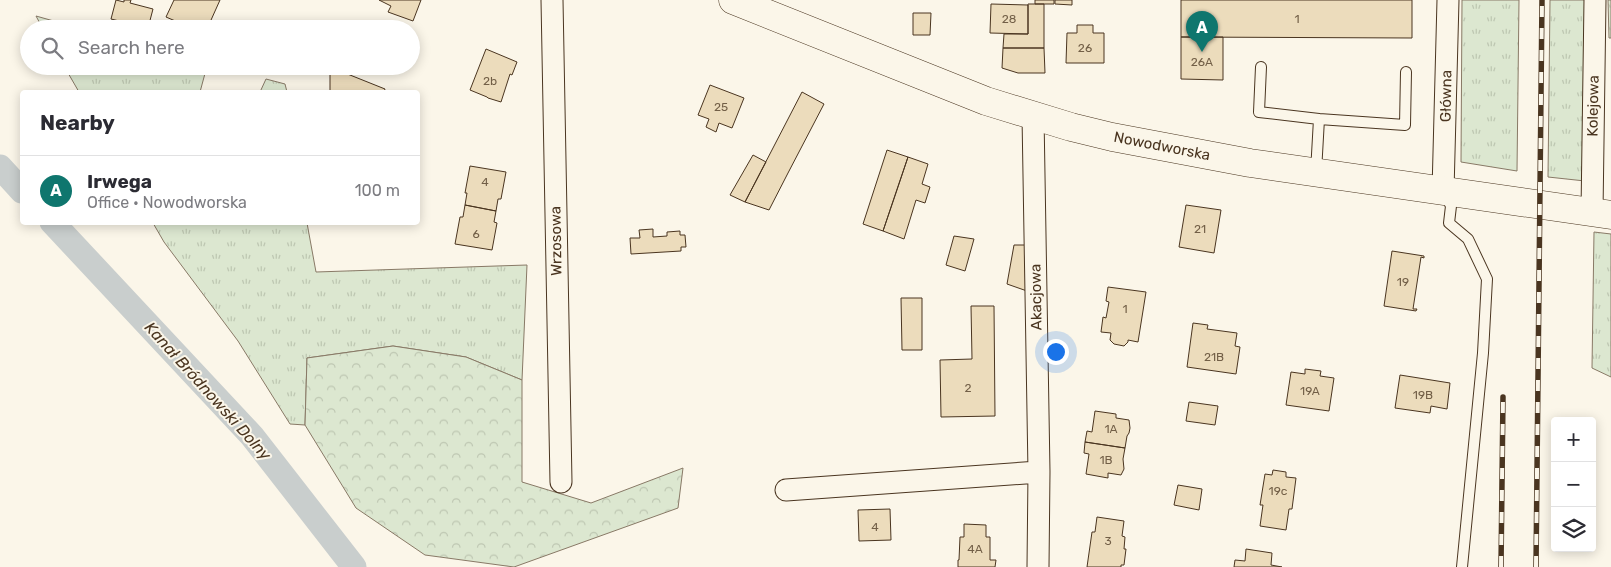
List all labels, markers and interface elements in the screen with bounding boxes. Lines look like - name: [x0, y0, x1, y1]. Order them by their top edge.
- pin: A: [1186, 11, 1218, 52]
- house number: 28: [1002, 12, 1016, 26]
- house number: 1: [1294, 12, 1300, 26]
- search box: [20, 20, 420, 75]
- icon: search: [38, 34, 66, 62]
- text: Search here: [78, 36, 185, 59]
- house number: 26: [1078, 41, 1092, 55]
- house number: 26A: [1191, 55, 1213, 69]
- street label: Główna: [1437, 70, 1455, 122]
- house number: 2b: [483, 74, 497, 88]
- street label: Kolejowa: [1583, 75, 1603, 137]
- house number: 25: [714, 100, 728, 114]
- text: Nearby: [40, 110, 115, 135]
- street label: Nowodworska: [1112, 128, 1212, 164]
- text: Irwega: [87, 170, 152, 193]
- house number: 4: [481, 175, 489, 189]
- text: A: [50, 181, 62, 200]
- text: 100 m: [355, 181, 400, 200]
- text: Office · Nowodworska: [87, 193, 247, 212]
- street label: Wrzosowa: [546, 206, 566, 276]
- house number: 21: [1194, 222, 1206, 236]
- house number: 6: [472, 227, 480, 241]
- street label: Akacjowa: [1026, 264, 1046, 330]
- house number: 19: [1397, 275, 1409, 289]
- house number: 1: [1122, 302, 1128, 316]
- water label: Kanał Bródnowski Dolny: [141, 318, 276, 465]
- your location: [1043, 339, 1069, 365]
- house number: 21B: [1204, 350, 1224, 364]
- house number: 2: [964, 381, 972, 395]
- house number: 19A: [1300, 384, 1320, 398]
- house number: 19B: [1413, 388, 1433, 402]
- map controls: [1551, 417, 1596, 552]
- button: +: [1551, 417, 1596, 462]
- house number: 1A: [1104, 422, 1118, 436]
- house number: 1B: [1099, 453, 1113, 467]
- button: −: [1551, 462, 1596, 507]
- house number: 19c: [1269, 484, 1288, 498]
- button: layers: [1551, 507, 1596, 552]
- house number: 4: [871, 520, 879, 534]
- house number: 3: [1104, 534, 1112, 548]
- house number: 4A: [967, 542, 983, 556]

